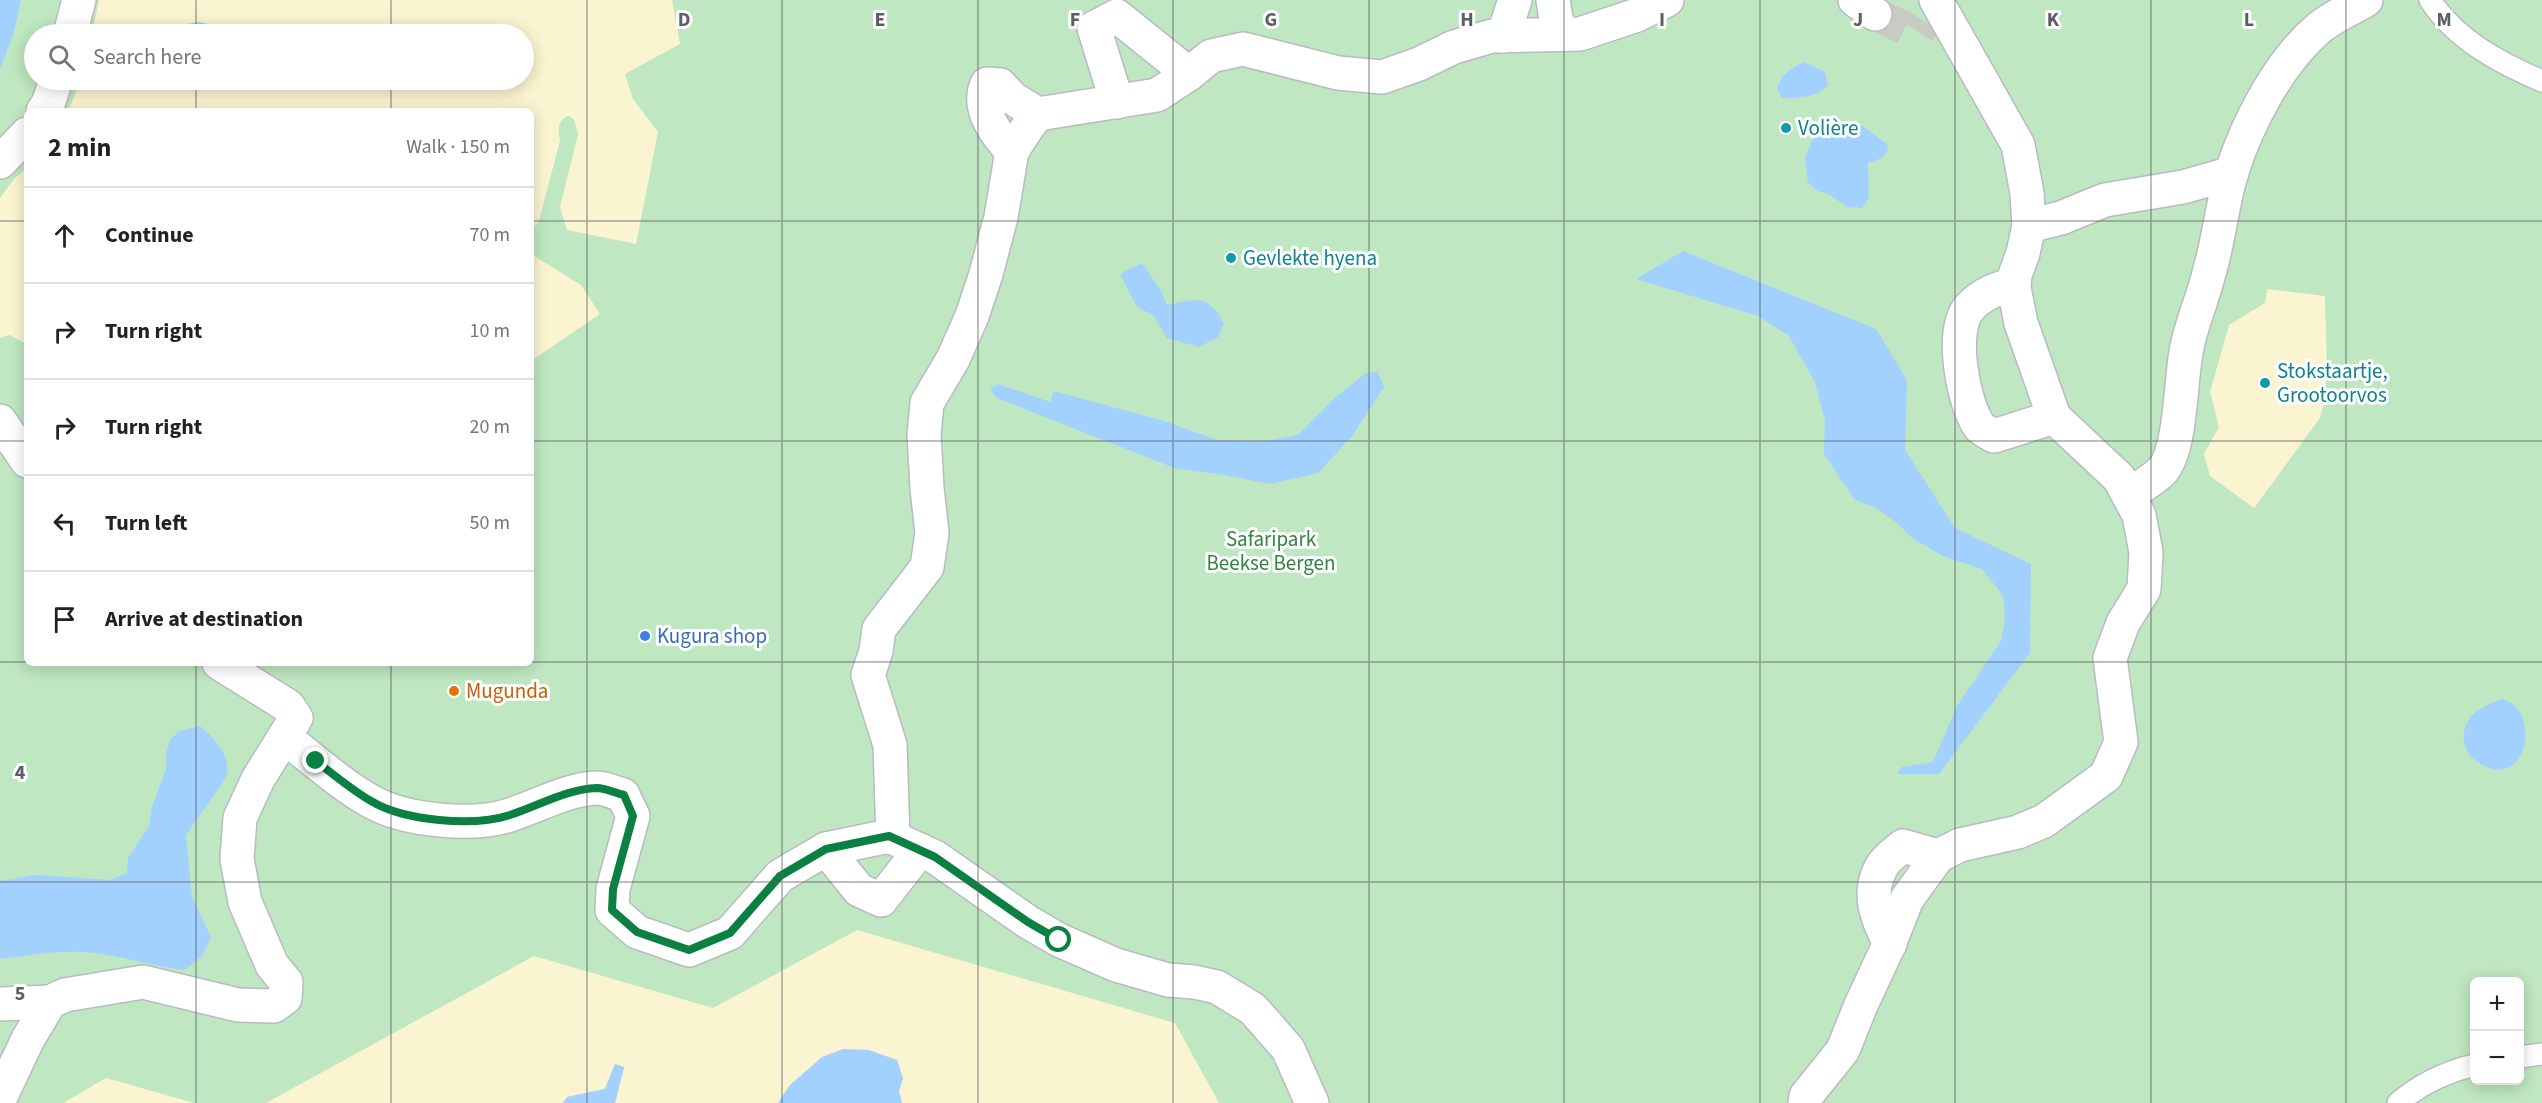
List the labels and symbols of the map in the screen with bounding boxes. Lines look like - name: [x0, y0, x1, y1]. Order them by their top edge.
- text: D: [678, 6, 690, 34]
- text: E: [875, 6, 885, 34]
- text: F: [1070, 6, 1080, 34]
- text: G: [1265, 6, 1277, 34]
- text: H: [1460, 6, 1474, 34]
- text: I: [1659, 6, 1665, 34]
- text: J: [1853, 6, 1863, 34]
- text: K: [2047, 6, 2060, 34]
- text: L: [2244, 6, 2254, 34]
- text: M: [2436, 6, 2452, 34]
- place label: Volière: [1798, 113, 1858, 143]
- marker: Volière: [1779, 121, 1793, 135]
- place label: Gevlekte hyena: [1243, 243, 1377, 273]
- marker: Gevlekte hyena: [1224, 251, 1238, 265]
- place label: Stokstaartje, Grootoorvos: [2277, 356, 2388, 410]
- marker: Stokstaartje, Grootoorvos: [2258, 376, 2272, 390]
- park label: Safaripark Beekse Bergen: [1206, 524, 1336, 578]
- place label: Kugura shop: [657, 621, 767, 651]
- marker: Kugura shop: [638, 629, 652, 643]
- place label: Mugunda: [466, 676, 548, 706]
- marker: Mugunda: [447, 684, 461, 698]
- route end: [302, 747, 328, 773]
- text: 4: [15, 759, 26, 787]
- route start: [1045, 926, 1071, 952]
- text: 5: [15, 980, 25, 1008]

